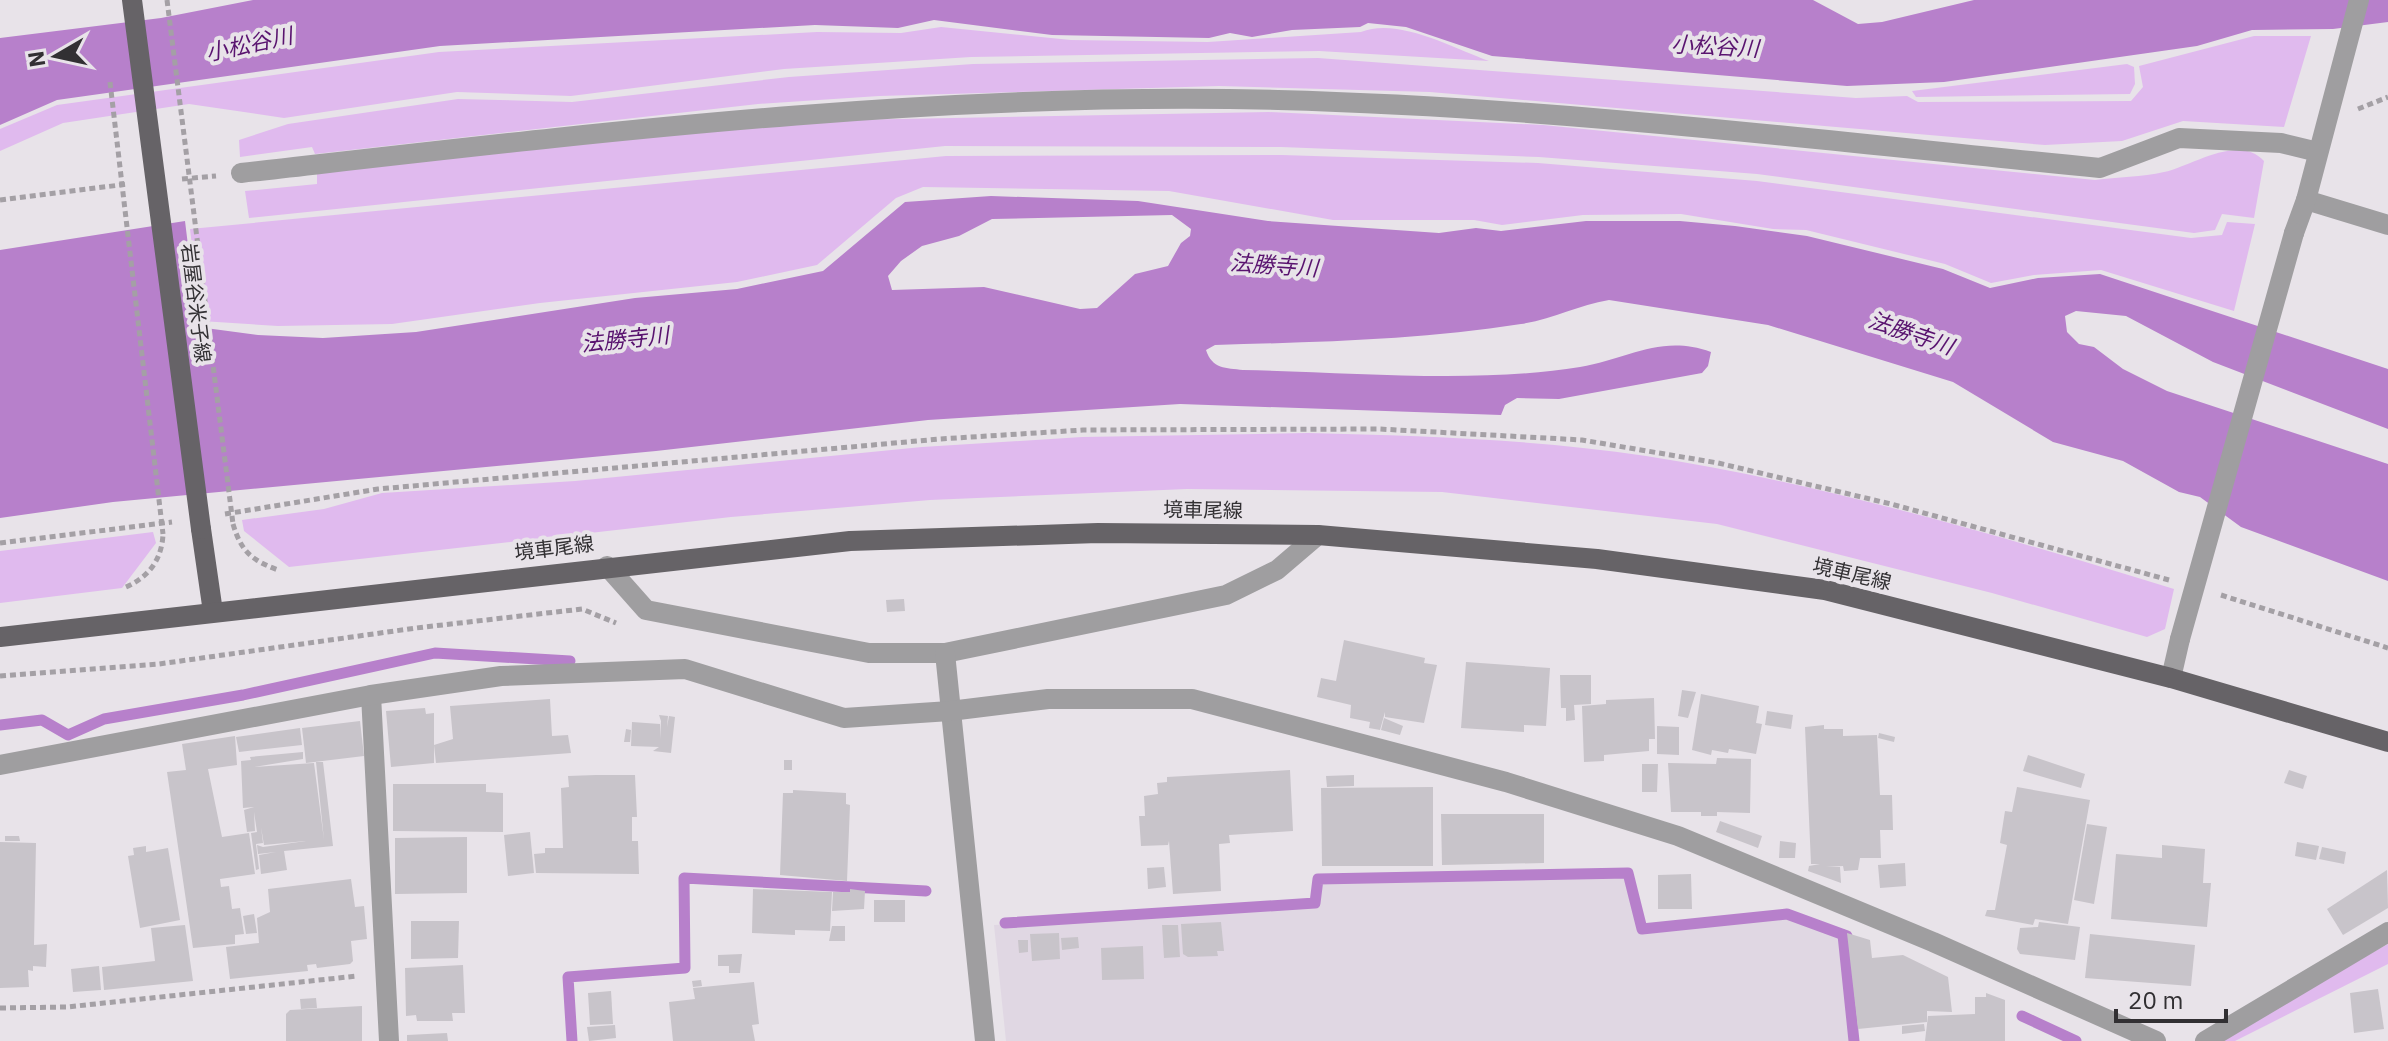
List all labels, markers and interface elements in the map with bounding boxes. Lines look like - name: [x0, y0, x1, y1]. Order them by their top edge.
- north arrow: [16, 16, 96, 96]
- water label: 小松谷川: [203, 20, 297, 67]
- water label: 小松谷川: [1670, 29, 1762, 62]
- text: N: [20, 49, 51, 69]
- street label: 岩屋谷米子線: [176, 242, 217, 364]
- water label: 法勝寺川: [1229, 247, 1321, 282]
- water label: 法勝寺川: [1865, 304, 1959, 361]
- water label: 法勝寺川: [580, 319, 672, 358]
- street label: 境車尾線: [1163, 495, 1243, 524]
- street label: 境車尾線: [513, 529, 595, 566]
- street label: 境車尾線: [1810, 551, 1894, 596]
- scale bar: [2116, 973, 2226, 1023]
- text: 20 m: [2128, 984, 2183, 1016]

